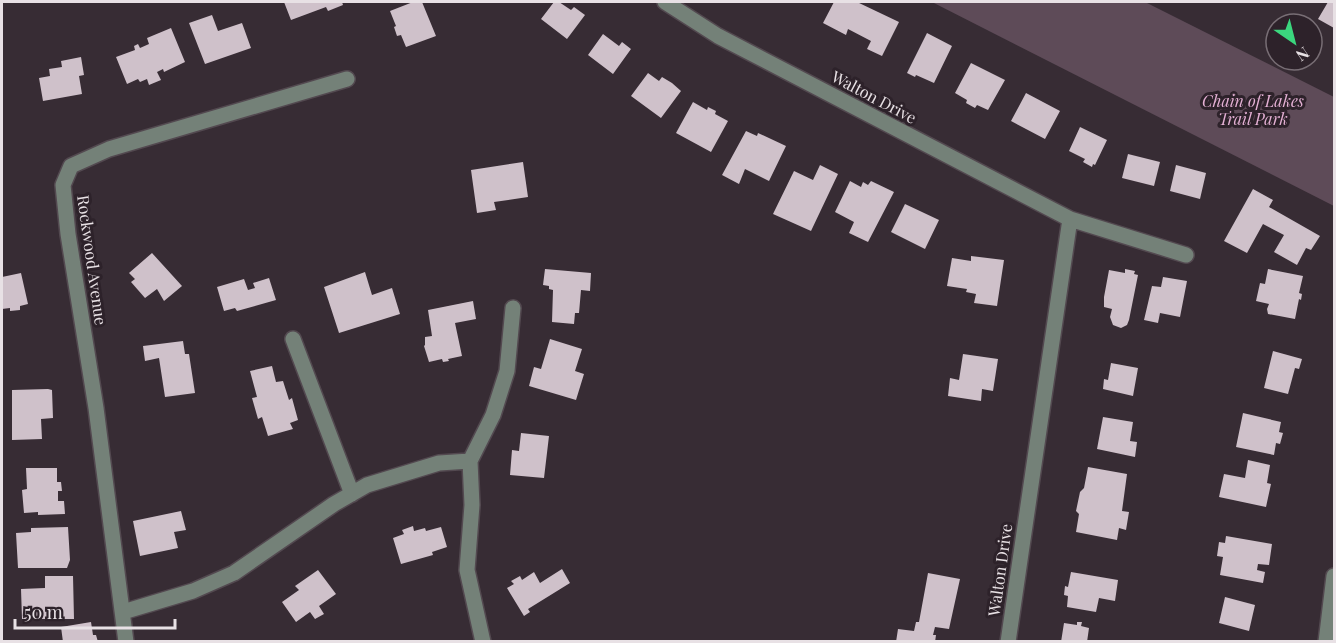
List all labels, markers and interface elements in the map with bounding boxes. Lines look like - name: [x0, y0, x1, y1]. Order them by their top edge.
- north arrow: [1264, 12, 1324, 72]
- text: N: [1292, 43, 1314, 67]
- street label: Walton Drive: [827, 65, 920, 128]
- park label: Chain of Lakes Trail Park: [1202, 90, 1304, 129]
- street label: Rockwood Avenue: [73, 194, 112, 326]
- street label: Walton Drive: [982, 522, 1016, 619]
- scale bar: [15, 592, 176, 630]
- text: 50 m: [24, 600, 63, 624]

